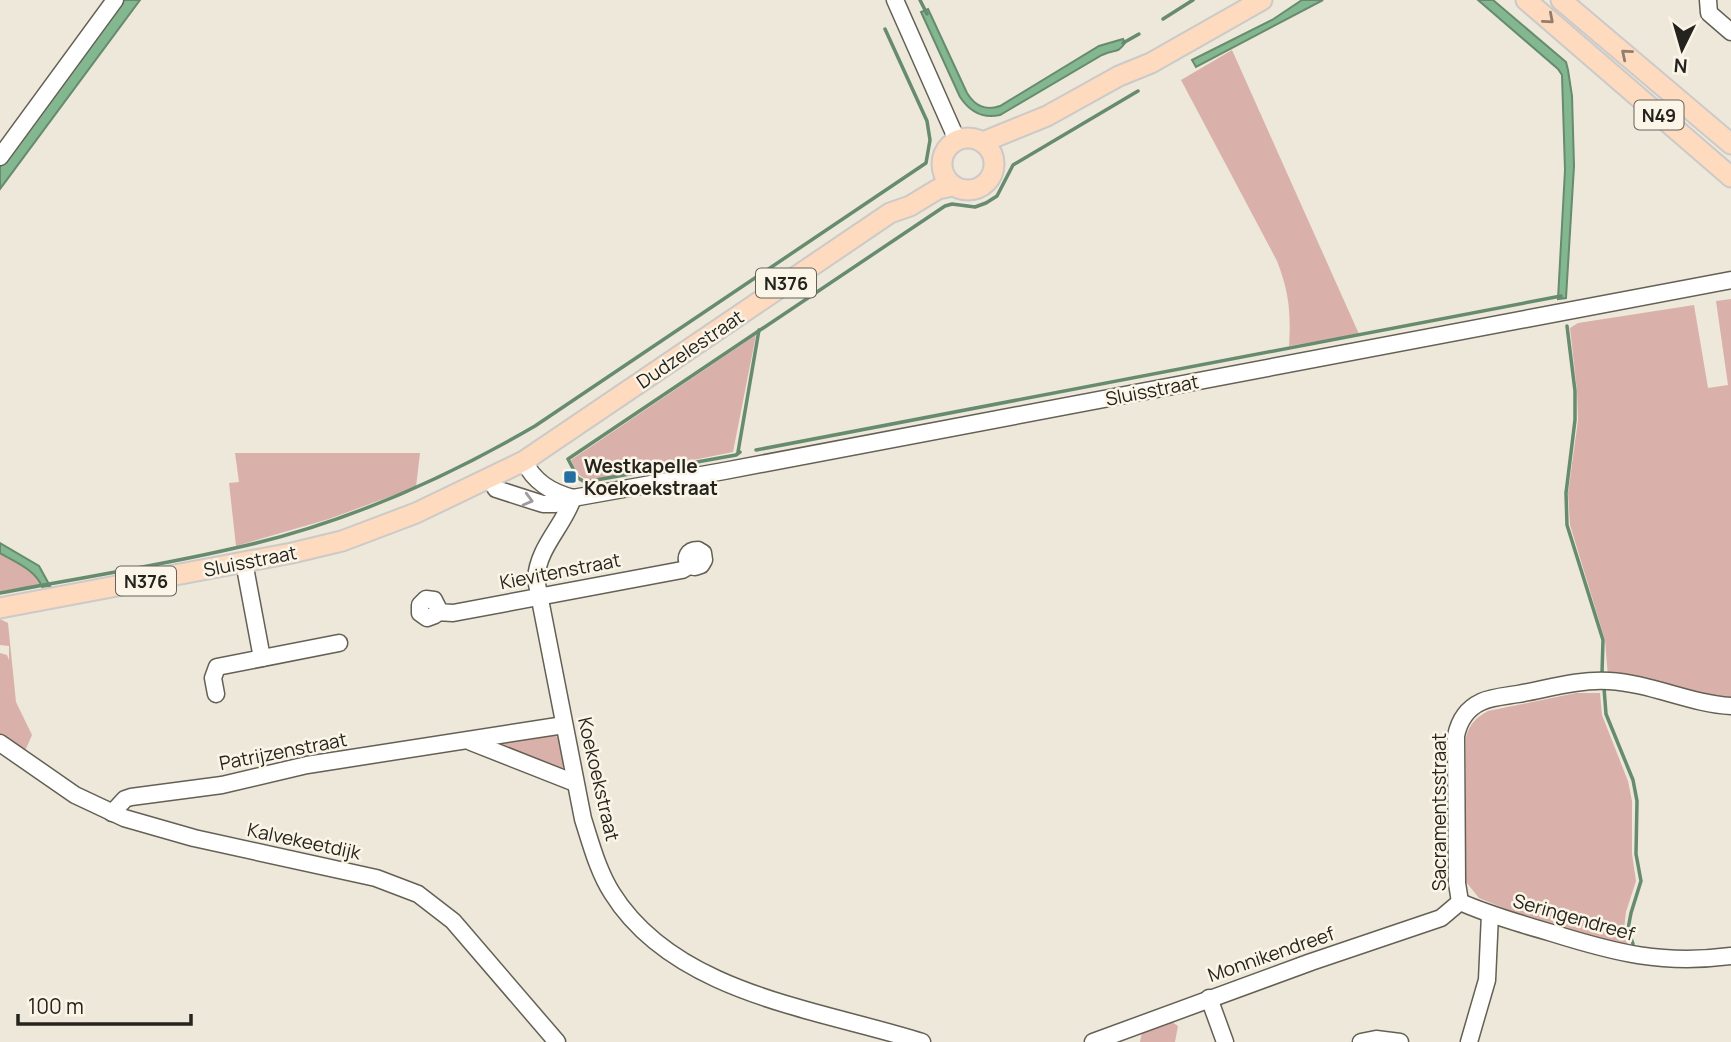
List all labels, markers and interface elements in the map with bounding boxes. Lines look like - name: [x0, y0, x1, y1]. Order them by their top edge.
- one-way arrow: [1541, 11, 1553, 24]
- north arrow: [1647, 14, 1717, 84]
- one-way arrow: [1621, 50, 1634, 62]
- text: N: [1673, 52, 1688, 79]
- road number: N49: [1634, 100, 1684, 130]
- road number: N376: [756, 268, 816, 298]
- street label: Dudzelestraat: [631, 304, 749, 394]
- street label: Sluisstraat: [1103, 368, 1201, 412]
- place label: Westkapelle Koekoekstraat: [584, 453, 718, 501]
- marker: Westkapelle Koekoekstraat: [562, 469, 578, 485]
- one-way arrow: [522, 491, 534, 506]
- street label: Sluisstraat: [201, 539, 299, 583]
- street label: Kievitenstraat: [497, 547, 623, 595]
- road number: N376: [116, 566, 176, 596]
- street label: Koekoekstraat: [572, 714, 626, 844]
- street label: Patrijzenstraat: [217, 726, 349, 776]
- street label: Sacramentsstraat: [1426, 733, 1452, 891]
- street label: Kalvekeetdijk: [245, 816, 364, 866]
- street label: Seringendreef: [1510, 887, 1638, 947]
- street label: Monnikendreef: [1204, 920, 1338, 988]
- scale bar: [18, 982, 191, 1026]
- text: 100 m: [28, 992, 84, 1020]

